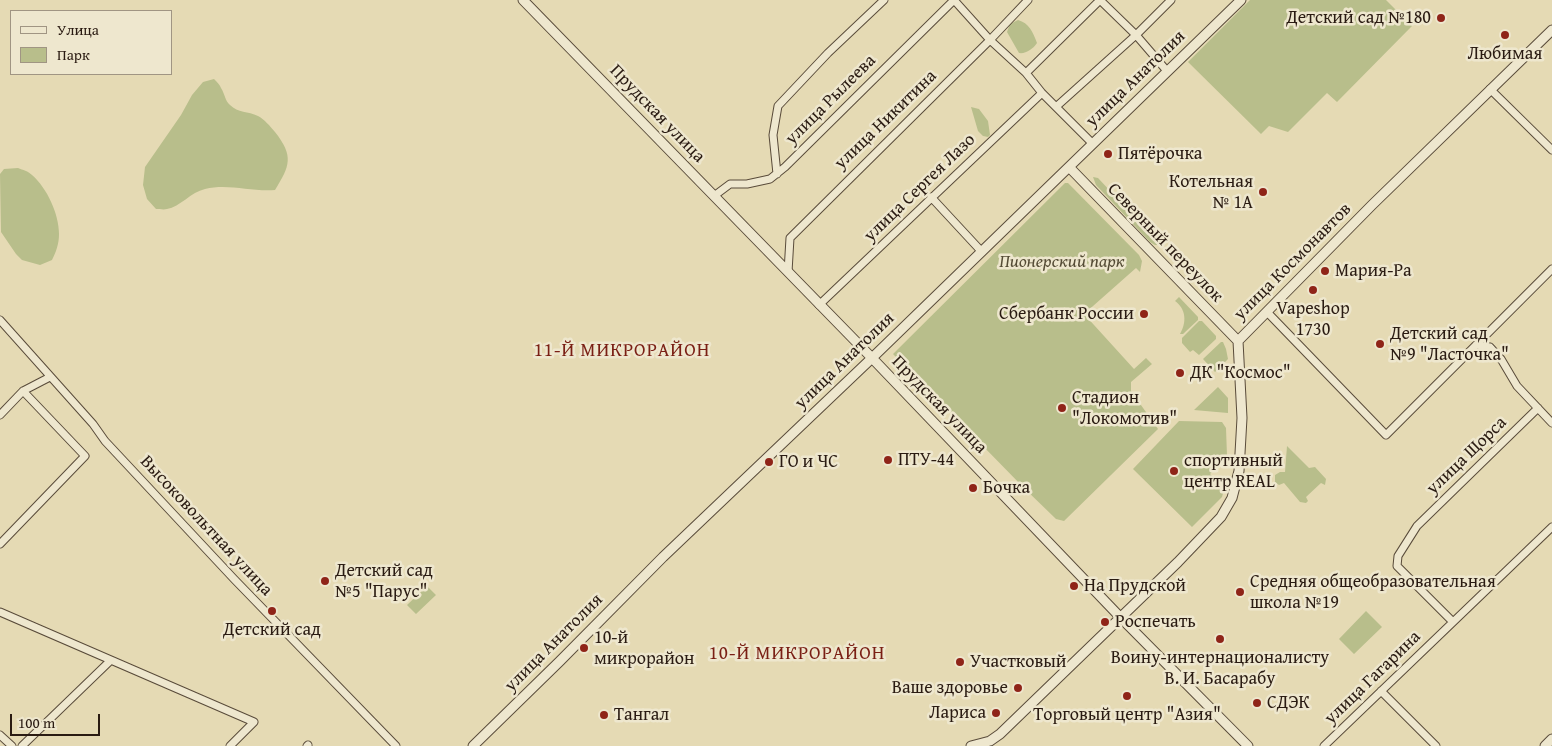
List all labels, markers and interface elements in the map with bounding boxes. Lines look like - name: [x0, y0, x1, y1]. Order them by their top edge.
- place label: Детский сад №180: [1286, 7, 1431, 29]
- legend: [10, 10, 172, 75]
- marker: Детский сад №180: [1435, 12, 1447, 24]
- text: Улица: [57, 19, 99, 40]
- street label: улица Анатолия: [1082, 26, 1190, 132]
- marker: Любимая: [1499, 29, 1511, 41]
- place label: Любимая: [1468, 43, 1542, 65]
- text: Парк: [57, 44, 90, 65]
- street label: улица Рылеева: [781, 50, 881, 150]
- street label: Прудская улица: [605, 60, 709, 168]
- street label: улица Никитина: [830, 66, 942, 174]
- street label: улица Сергея Лазо: [860, 129, 980, 247]
- place label: Пятёрочка: [1118, 143, 1202, 165]
- marker: Пятёрочка: [1102, 148, 1114, 160]
- place label: Котельная № 1А: [1169, 171, 1253, 213]
- street label: Северный переулок: [1103, 179, 1227, 307]
- marker: Котельная № 1А: [1257, 186, 1269, 198]
- street label: улица Космонавтов: [1230, 199, 1356, 325]
- park label: Пионерский парк: [999, 251, 1125, 273]
- place label: Мария-Ра: [1335, 260, 1412, 282]
- marker: Мария-Ра: [1319, 265, 1331, 277]
- marker: Vapeshop 1730: [1307, 284, 1319, 296]
- place label: Vapeshop 1730: [1276, 298, 1350, 340]
- place label: Сбербанк России: [999, 303, 1134, 325]
- street label: улица Анатолия: [791, 308, 899, 414]
- marker: Сбербанк России: [1138, 308, 1150, 320]
- place label: Детский сад №9 "Ласточка": [1390, 323, 1509, 366]
- marker: Детский сад №9 "Ласточка": [1374, 338, 1386, 350]
- district label: 11-Й МИКРОРАЙОН: [532, 340, 712, 362]
- street label: Прудская улица: [887, 351, 991, 459]
- place label: ДК "Космос": [1190, 362, 1291, 384]
- marker: ДК "Космос": [1174, 367, 1186, 379]
- place label: Стадион "Локомотив": [1072, 387, 1177, 429]
- marker: Стадион "Локомотив": [1056, 402, 1068, 414]
- street label: улица Щорса: [1422, 412, 1512, 500]
- place label: ПТУ-44: [898, 449, 954, 471]
- place label: спортивный центр REAL: [1184, 450, 1283, 492]
- street label: Высоковольтная улица: [135, 451, 277, 601]
- place label: ГО и ЧС: [779, 451, 838, 473]
- marker: ПТУ-44: [882, 454, 894, 466]
- marker: ГО и ЧС: [763, 456, 775, 468]
- marker: спортивный центр REAL: [1168, 465, 1180, 477]
- place label: Бочка: [983, 477, 1030, 499]
- marker: Бочка: [967, 482, 979, 494]
- place label: Детский сад №5 "Парус": [335, 560, 433, 602]
- place label: Средняя общеобразовательная школа №19: [1250, 571, 1496, 614]
- marker: Детский сад №5 "Парус": [319, 575, 331, 587]
- place label: На Прудской: [1084, 575, 1186, 597]
- marker: На Прудской: [1068, 580, 1080, 592]
- marker: Средняя общеобразовательная школа №19: [1234, 586, 1246, 598]
- street label: улица Анатолия: [500, 589, 608, 697]
- marker: Детский сад: [266, 605, 278, 617]
- place label: Роспечать: [1115, 611, 1196, 633]
- marker: Роспечать: [1099, 616, 1111, 628]
- place label: Детский сад: [223, 619, 321, 641]
- place label: 10-й микрорайон: [594, 627, 694, 670]
- street label: улица Гагарина: [1320, 627, 1426, 729]
- marker: Воину-интернационалисту В. И. Басарабу: [1214, 633, 1226, 645]
- marker: 10-й микрорайон: [578, 642, 590, 654]
- district label: 10-Й МИКРОРАЙОН: [707, 643, 887, 665]
- place label: Воину-интернационалисту В. И. Басарабу: [1111, 647, 1329, 690]
- place label: Участковый: [970, 651, 1067, 673]
- marker: Участковый: [954, 656, 966, 668]
- place label: Ваше здоровье: [892, 677, 1008, 699]
- marker: Ваше здоровье: [1012, 682, 1024, 694]
- marker: Торговый центр "Азия": [1121, 690, 1133, 702]
- place label: СДЭК: [1267, 692, 1310, 714]
- marker: СДЭК: [1251, 697, 1263, 709]
- place label: Лариса: [929, 702, 986, 724]
- scale bar: [12, 704, 102, 736]
- place label: Тангал: [614, 704, 669, 726]
- place label: Торговый центр "Азия": [1033, 704, 1221, 726]
- marker: Лариса: [990, 707, 1002, 719]
- marker: Тангал: [598, 709, 610, 721]
- text: 100 m: [18, 712, 55, 733]

